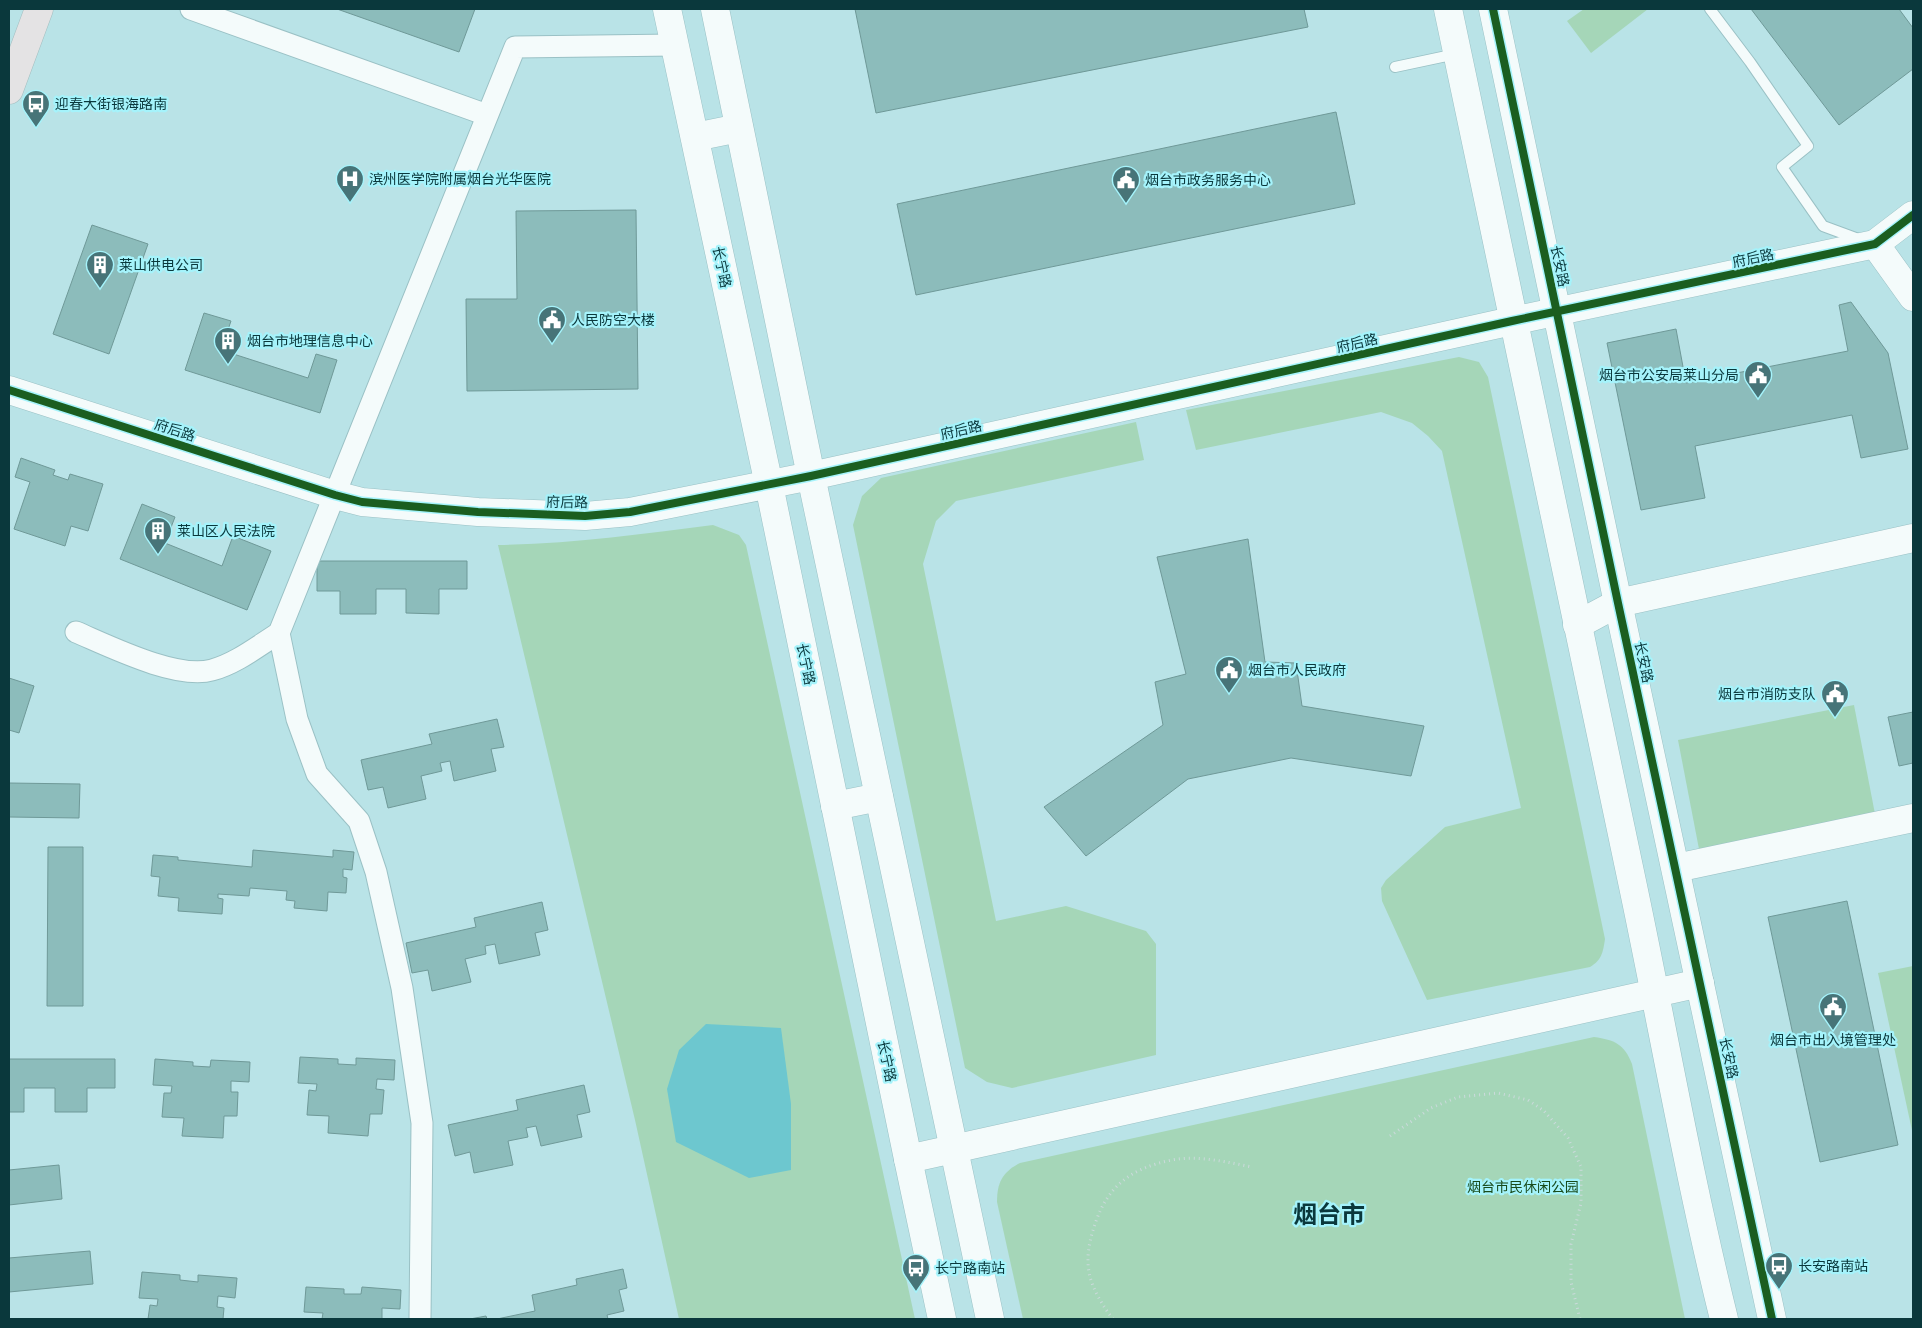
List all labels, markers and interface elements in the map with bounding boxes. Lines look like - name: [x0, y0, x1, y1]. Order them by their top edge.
- bus stop icon: 迎春大街银海路南: [21, 89, 51, 128]
- place label: 迎春大街银海路南: [55, 95, 167, 114]
- hospital icon: 滨州医学院附属烟台光华医院: [335, 164, 365, 203]
- public building icon: 烟台市政务服务中心: [1111, 165, 1141, 204]
- place label: 滨州医学院附属烟台光华医院: [369, 170, 551, 189]
- place label: 烟台市政务服务中心: [1145, 171, 1271, 190]
- street label: 长安路: [1546, 244, 1573, 289]
- street label: 长宁路: [708, 245, 735, 290]
- street label: 府后路: [1731, 245, 1776, 272]
- building icon: 莱山供电公司: [85, 250, 115, 289]
- place label: 莱山供电公司: [119, 256, 203, 275]
- public building icon: 人民防空大楼: [537, 305, 567, 344]
- place label: 人民防空大楼: [571, 311, 655, 330]
- building icon: 烟台市地理信息中心: [213, 326, 243, 365]
- street label: 府后路: [1335, 330, 1380, 357]
- place label: 烟台市地理信息中心: [247, 332, 373, 351]
- public building icon: 烟台市公安局莱山分局: [1743, 360, 1773, 399]
- place label: 烟台市公安局莱山分局: [1599, 366, 1739, 385]
- street label: 府后路: [152, 415, 198, 446]
- street label: 府后路: [939, 417, 984, 444]
- street label: 府后路: [546, 493, 588, 512]
- building icon: 莱山区人民法院: [143, 516, 173, 555]
- place label: 莱山区人民法院: [177, 522, 275, 541]
- street label: 长安路: [1630, 640, 1657, 685]
- street label: 长宁路: [792, 642, 819, 687]
- public building icon: 烟台市人民政府: [1214, 655, 1244, 694]
- place label: 烟台市人民政府: [1248, 661, 1346, 680]
- public building icon: 烟台市消防支队: [1820, 679, 1850, 718]
- place label: 烟台市消防支队: [1718, 685, 1816, 704]
- public building icon: 烟台市出入境管理处: [1818, 992, 1848, 1031]
- place label: 烟台市出入境管理处: [1770, 1031, 1896, 1050]
- street label: 长安路: [1715, 1036, 1742, 1081]
- street label: 长宁路: [873, 1039, 900, 1084]
- park label: 烟台市民休闲公园: [1467, 1178, 1579, 1197]
- district label: 烟台市: [1293, 1199, 1365, 1231]
- bus stop icon: 长安路南站: [1764, 1251, 1794, 1290]
- bus stop icon: 长宁路南站: [901, 1253, 931, 1292]
- place label: 长安路南站: [1798, 1257, 1868, 1276]
- place label: 长宁路南站: [935, 1259, 1005, 1278]

